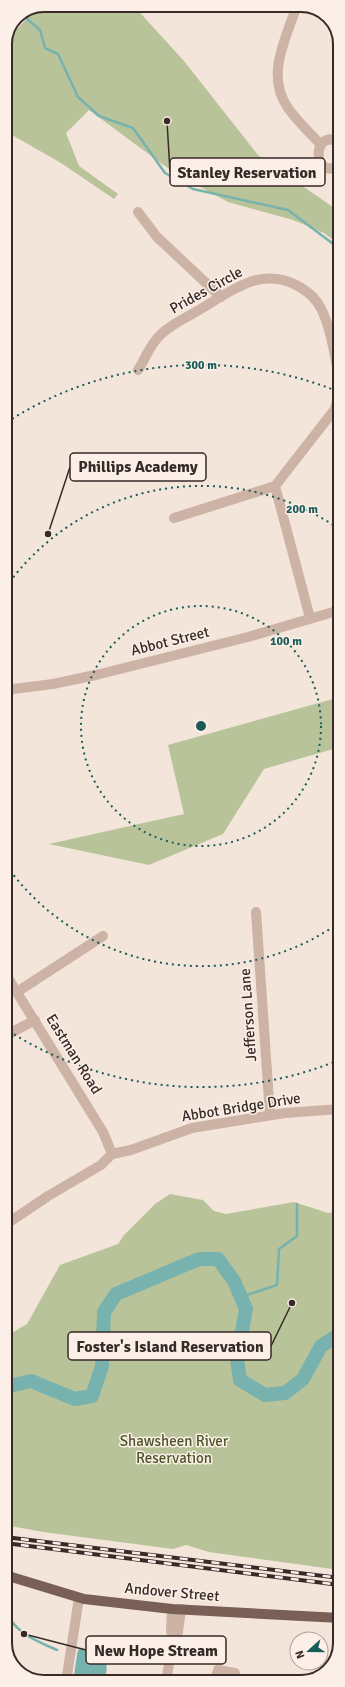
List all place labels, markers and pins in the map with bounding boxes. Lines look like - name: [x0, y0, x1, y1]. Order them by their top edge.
- callout: Stanley Reservation: [170, 158, 325, 186]
- callout: Phillips Academy: [70, 453, 206, 481]
- centre of rings: [194, 719, 208, 733]
- callout: Foster's Island Reservation: [68, 1332, 271, 1360]
- callout: New Hope Stream: [86, 1636, 226, 1664]

